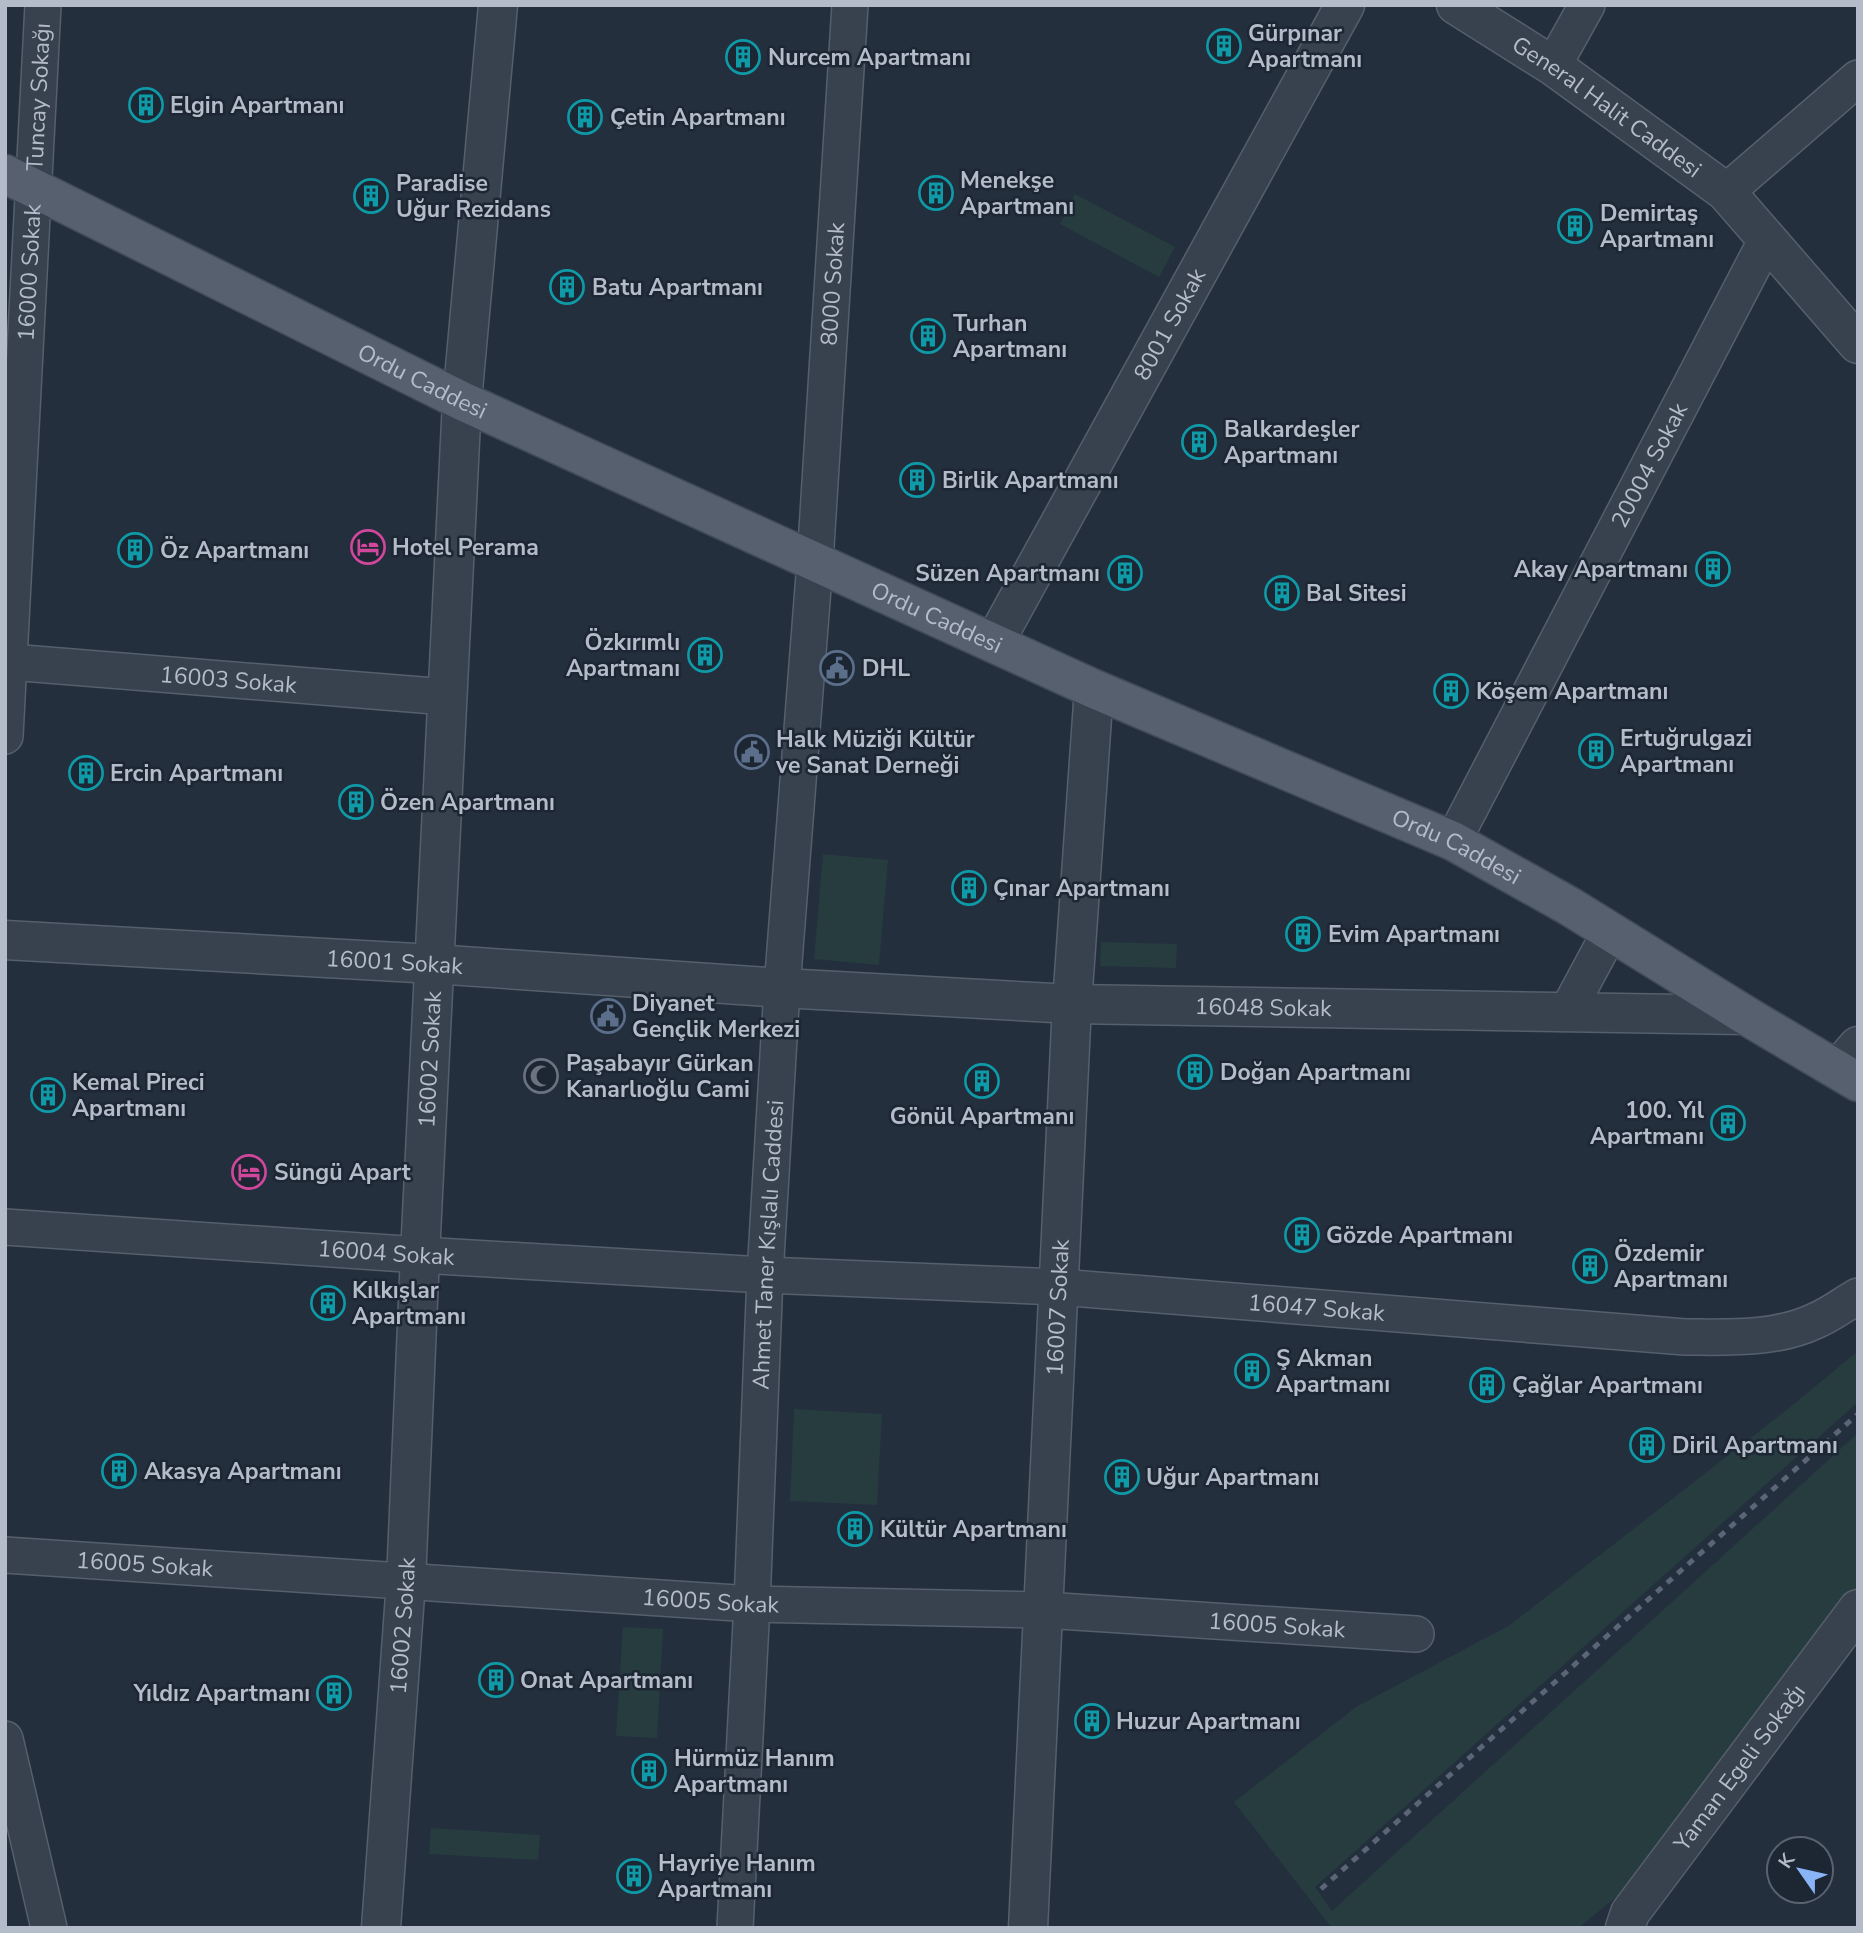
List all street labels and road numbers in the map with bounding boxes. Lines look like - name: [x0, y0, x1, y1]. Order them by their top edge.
- street label: Tuncay Sokağı: [19, 22, 58, 172]
- street label: General Halit Caddesi: [1506, 29, 1708, 185]
- street label: 16000 Sokak: [11, 203, 49, 342]
- street label: 8000 Sokak: [814, 221, 852, 347]
- street label: 8001 Sokak: [1127, 262, 1213, 386]
- street label: Ordu Caddesi: [352, 337, 492, 426]
- street label: 20004 Sokak: [1604, 397, 1695, 533]
- street label: Ordu Caddesi: [866, 574, 1007, 661]
- street label: 16003 Sokak: [159, 659, 298, 701]
- street label: Ordu Caddesi: [1387, 802, 1526, 892]
- street label: 16001 Sokak: [325, 943, 464, 982]
- street label: 16002 Sokak: [411, 990, 449, 1129]
- street label: 16048 Sokak: [1194, 991, 1332, 1024]
- street label: Ahmet Taner Kışlalı Caddesi: [745, 1099, 791, 1390]
- street label: 16004 Sokak: [317, 1233, 456, 1273]
- street label: 16007 Sokak: [1039, 1238, 1077, 1377]
- street label: 16047 Sokak: [1247, 1287, 1386, 1329]
- street label: 16005 Sokak: [75, 1545, 215, 1585]
- street label: 16002 Sokak: [383, 1556, 423, 1695]
- street label: 16005 Sokak: [641, 1582, 780, 1621]
- street label: 16005 Sokak: [1207, 1606, 1347, 1645]
- street label: Yaman Egeli Sokağı: [1666, 1678, 1813, 1858]

